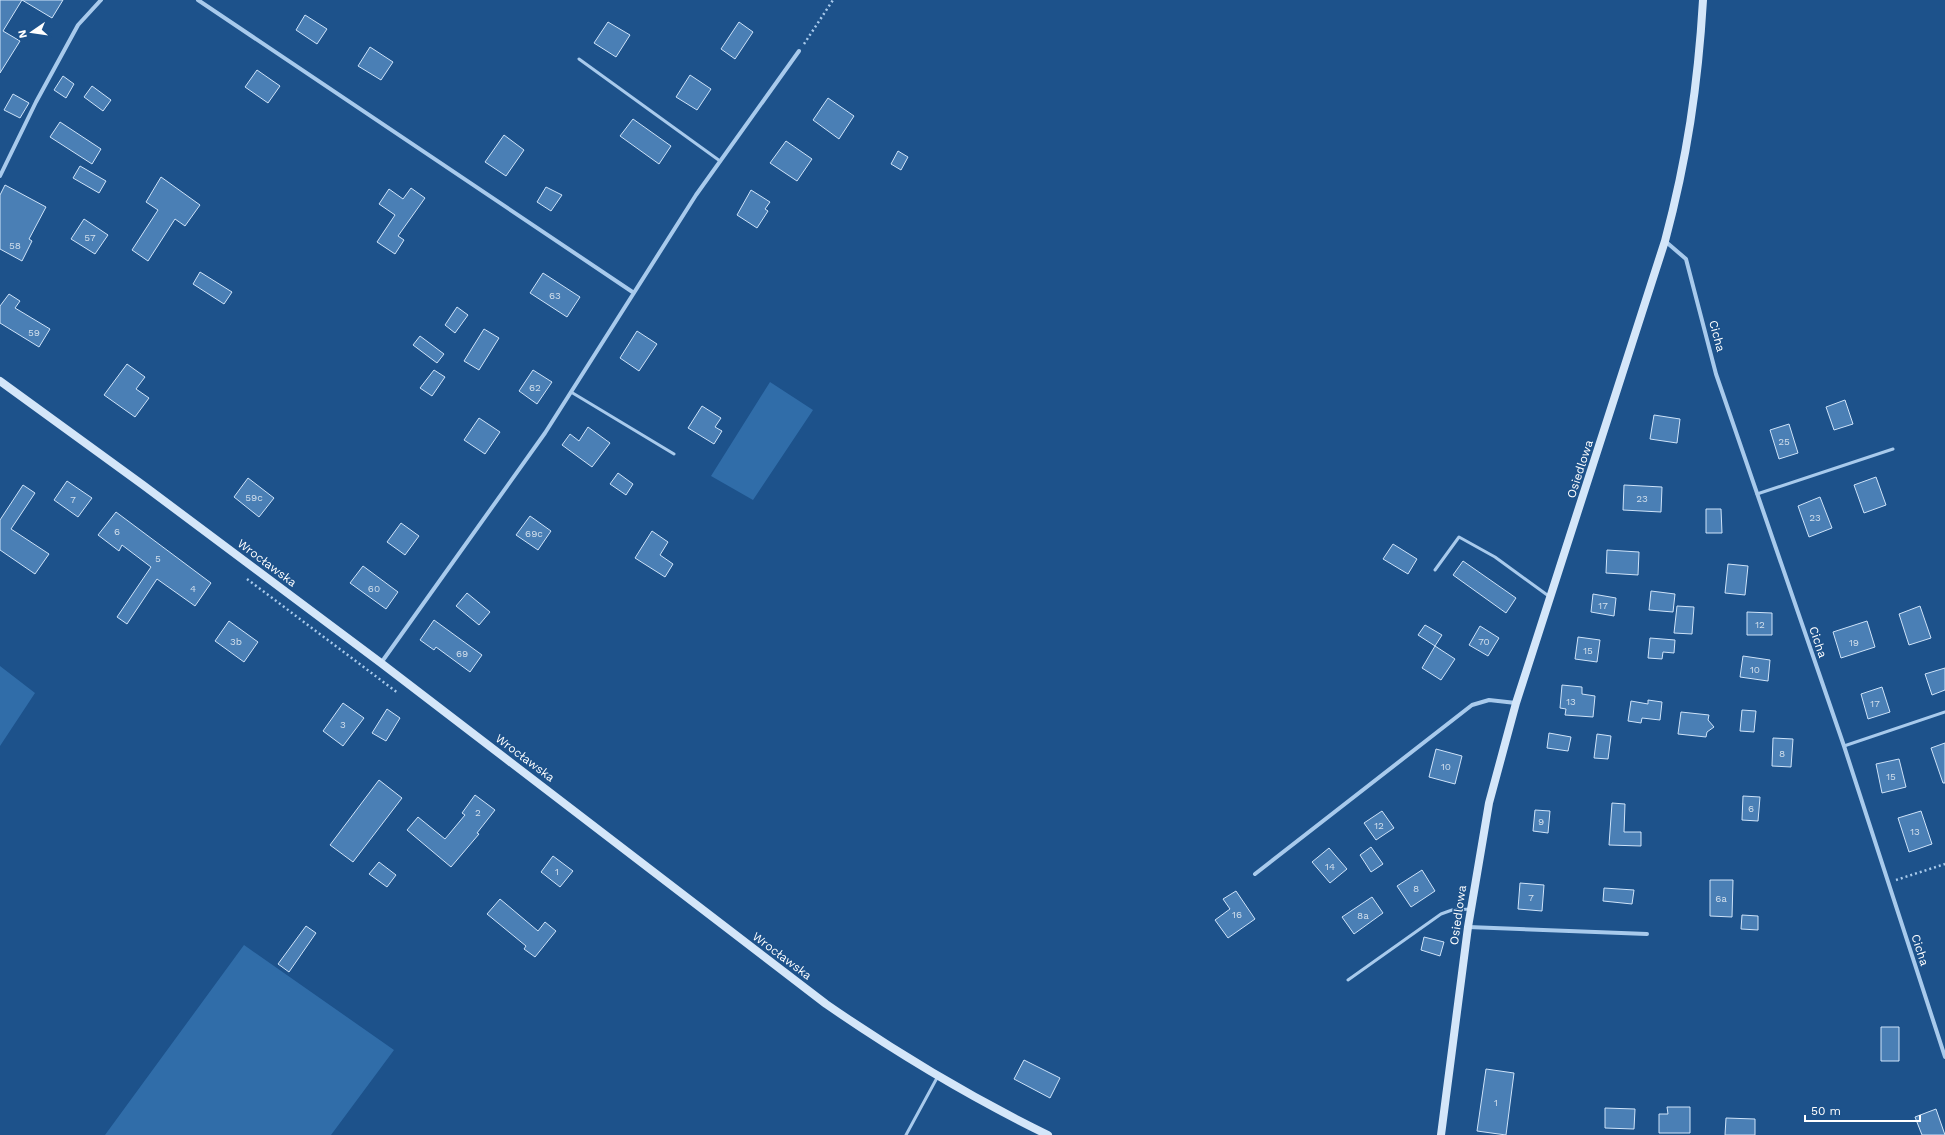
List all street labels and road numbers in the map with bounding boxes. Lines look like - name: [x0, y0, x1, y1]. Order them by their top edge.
- street label: Cicha: [1706, 319, 1728, 354]
- street label: Osiedlowa: [1564, 438, 1596, 500]
- street label: Wrocławska: [235, 536, 300, 590]
- street label: Cicha: [1806, 624, 1830, 660]
- street label: Wrocławska: [493, 731, 558, 785]
- street label: Osiedlowa: [1447, 884, 1469, 946]
- street label: Wrocławska: [750, 929, 815, 983]
- street label: Cicha: [1908, 932, 1932, 968]

